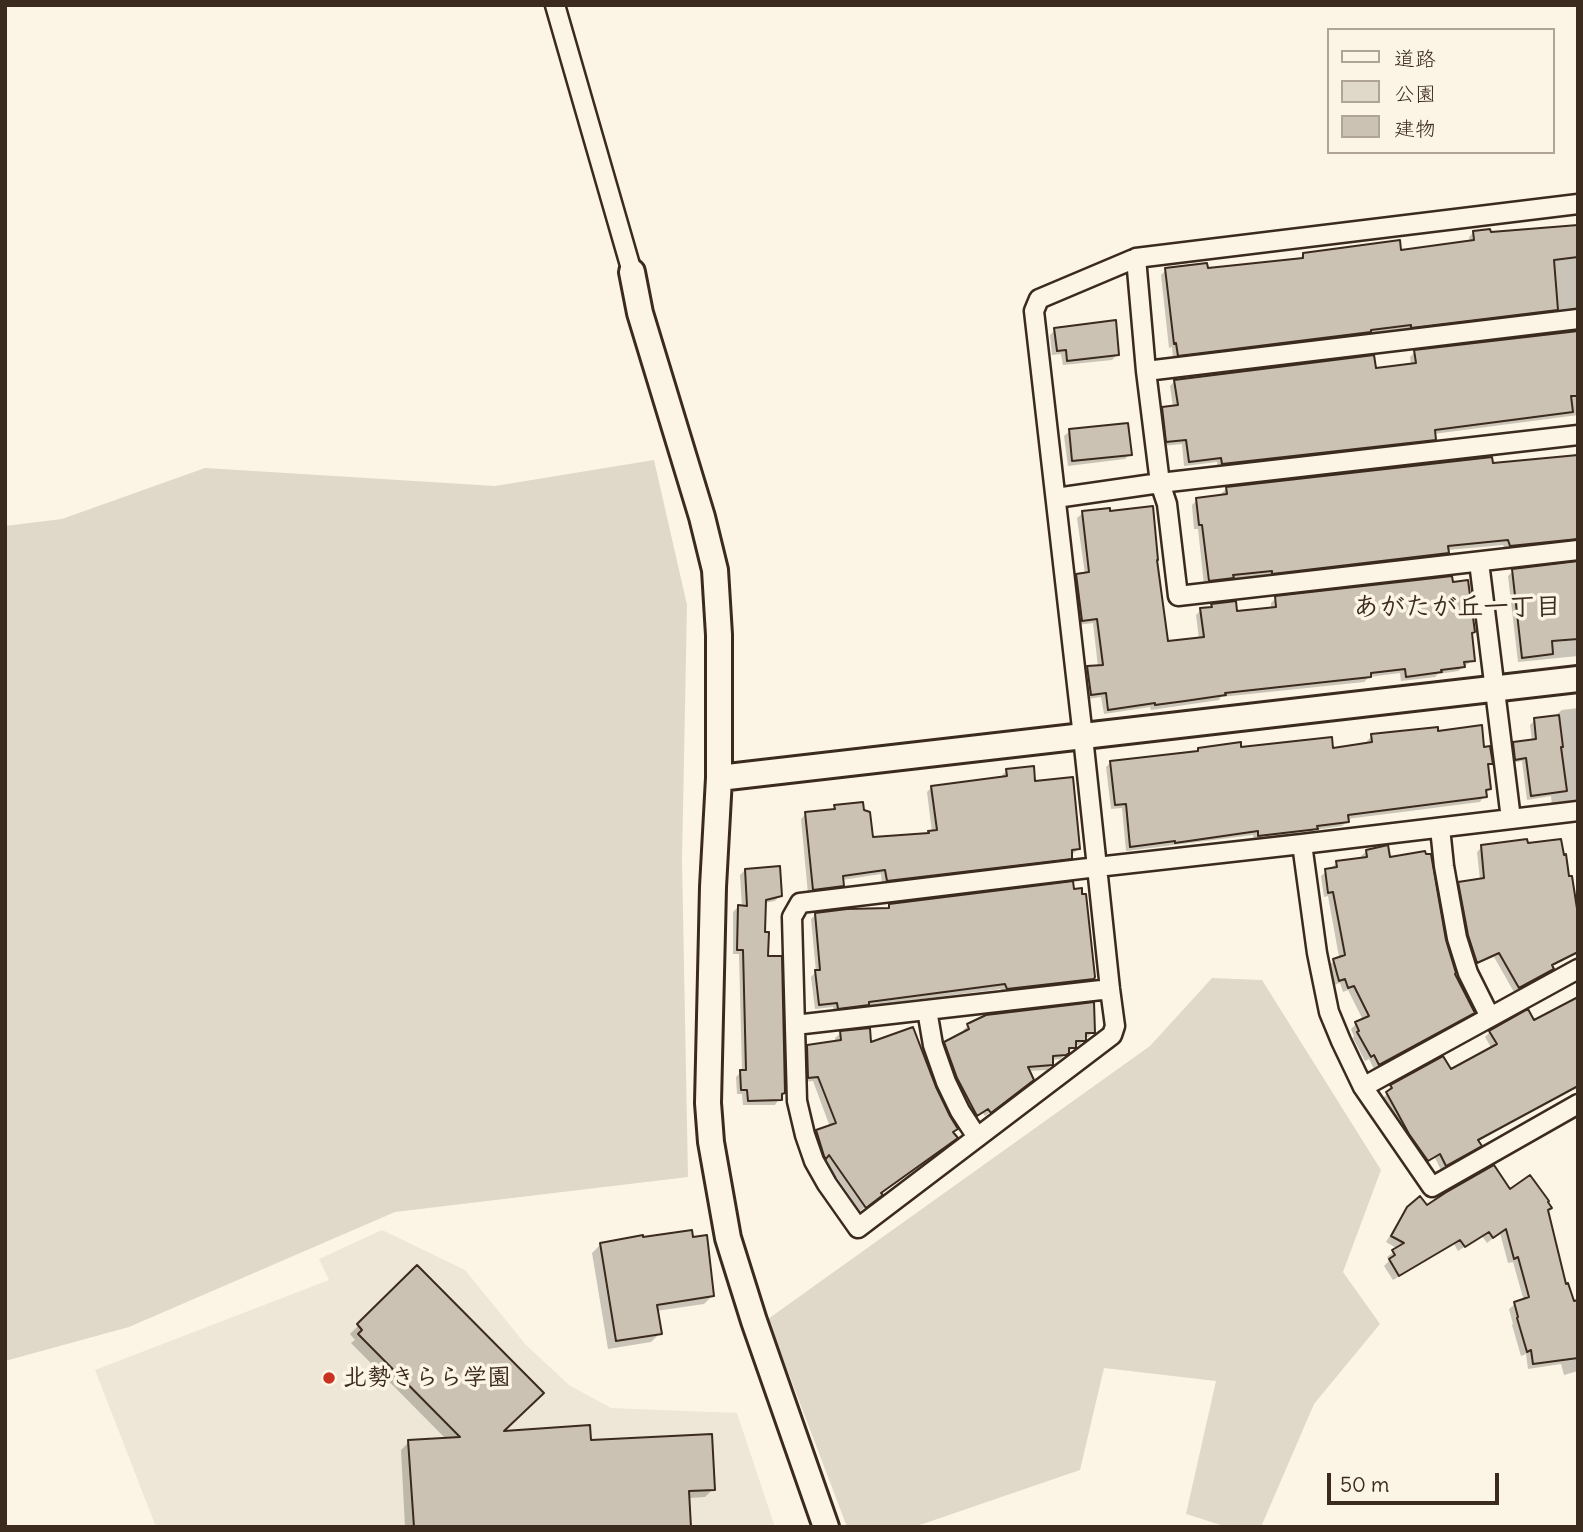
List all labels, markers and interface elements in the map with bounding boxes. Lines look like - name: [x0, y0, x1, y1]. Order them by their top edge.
- legend: [1328, 28, 1555, 154]
- text: 道路: [1394, 45, 1436, 72]
- text: 公園: [1394, 80, 1436, 107]
- text: 建物: [1394, 115, 1436, 142]
- district label: あがたが丘一丁目: [1353, 592, 1561, 624]
- place label: 北勢きらら学園: [343, 1364, 511, 1392]
- marker: 北勢きらら学園: [321, 1370, 337, 1386]
- scale bar: [1331, 1458, 1502, 1502]
- text: 50 m: [1340, 1471, 1389, 1498]

